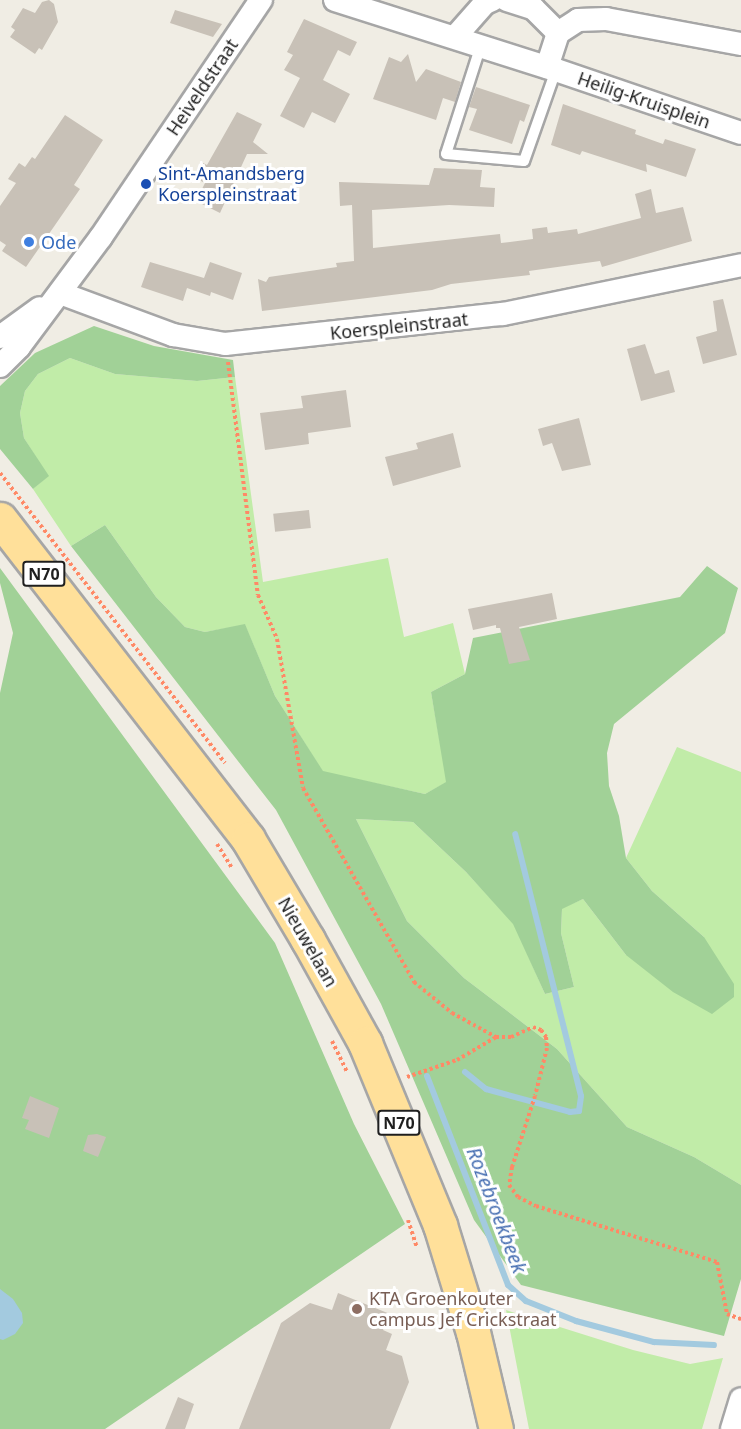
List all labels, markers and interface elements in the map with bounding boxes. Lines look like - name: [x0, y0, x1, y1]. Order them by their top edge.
- street label: Heiveldstraat: [162, 35, 242, 139]
- street label: Heilig-Kruisplein: [575, 67, 713, 133]
- place label: Sint-Amandsberg Koerspleinstraat: [158, 163, 305, 206]
- marker: Sint-Amandsberg Koerspleinstraat: [139, 177, 153, 191]
- place label: Ode: [41, 231, 76, 253]
- marker: Ode: [22, 235, 36, 249]
- street label: Koerspleinstraat: [329, 308, 469, 344]
- road number: N70: [22, 561, 66, 587]
- street label: Nieuwelaan: [274, 893, 342, 991]
- road number: N70: [376, 1110, 422, 1136]
- water label: Rozebroekbeek: [462, 1144, 532, 1276]
- place label: KTA Groenkouter campus Jef Crickstraat: [369, 1288, 557, 1330]
- marker: KTA Groenkouter campus Jef Crickstraat: [350, 1302, 364, 1316]

